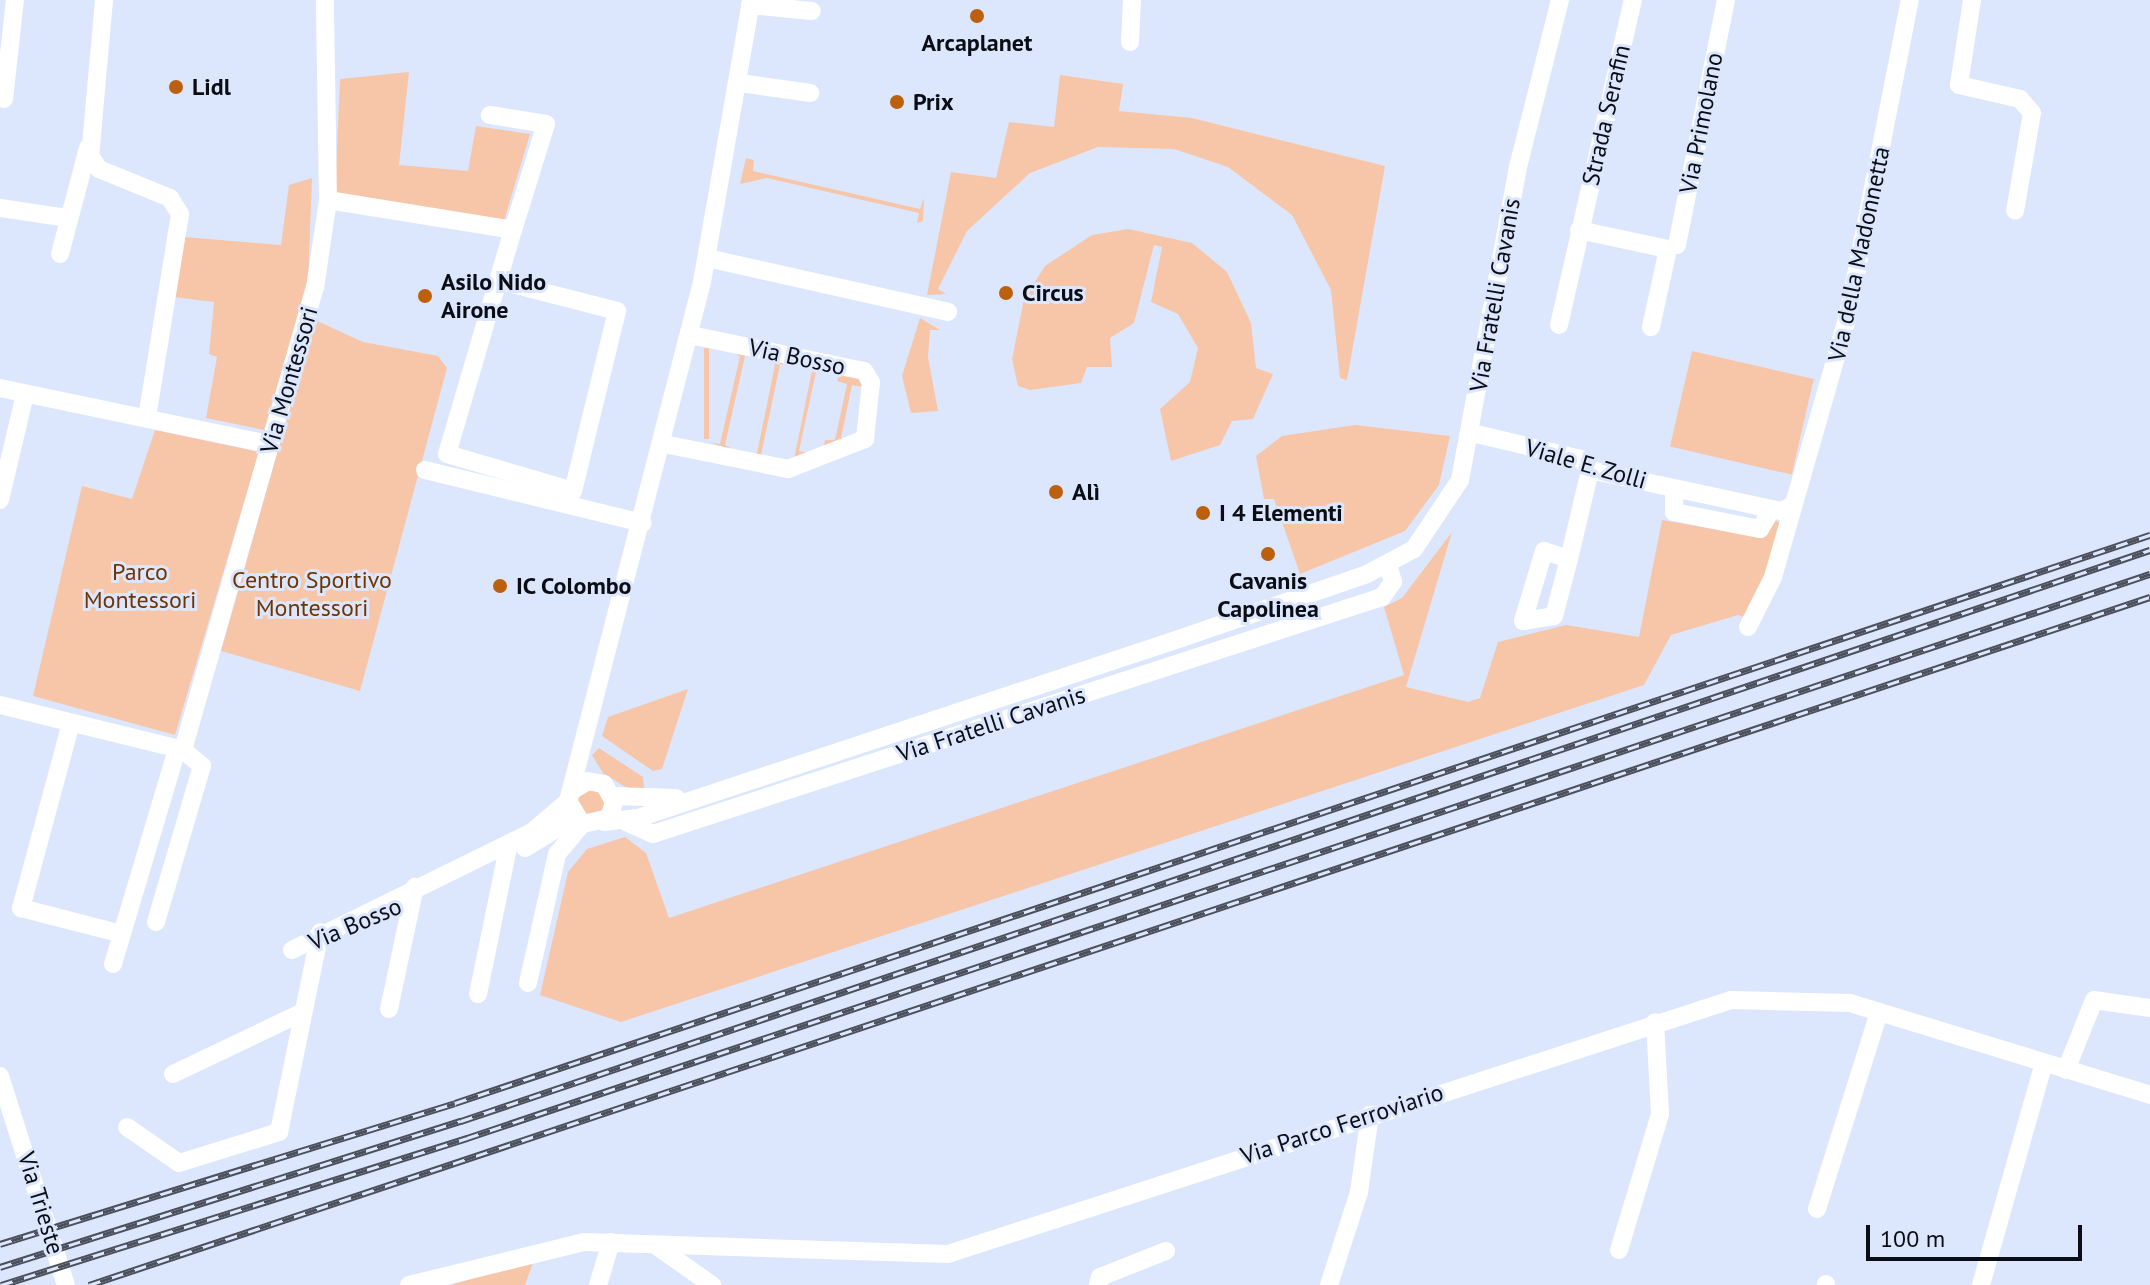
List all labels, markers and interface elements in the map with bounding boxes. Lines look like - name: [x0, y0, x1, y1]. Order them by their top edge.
- marker: Arcaplanet: [968, 7, 986, 25]
- place label: Arcaplanet: [922, 29, 1032, 57]
- street label: Strada Serafin: [1576, 42, 1636, 188]
- street label: Via Primolano: [1673, 50, 1729, 196]
- place label: Lidl: [192, 73, 231, 101]
- marker: Lidl: [167, 78, 185, 96]
- place label: Prix: [913, 88, 954, 116]
- marker: Prix: [888, 93, 906, 111]
- street label: Via della Madonnetta: [1822, 144, 1896, 364]
- street label: Via Fratelli Cavanis: [1464, 196, 1526, 394]
- place label: Asilo Nido Airone: [441, 268, 546, 324]
- place label: Circus: [1022, 279, 1084, 307]
- marker: Circus: [997, 284, 1015, 302]
- marker: Asilo Nido Airone: [416, 287, 434, 305]
- street label: Via Montessori: [254, 303, 324, 457]
- street label: Via Bosso: [746, 333, 848, 381]
- street label: Viale E. Zolli: [1521, 433, 1651, 495]
- place label: Alì: [1072, 478, 1100, 506]
- marker: Alì: [1047, 483, 1065, 501]
- place label: I 4 Elementi: [1219, 499, 1343, 527]
- marker: I 4 Elementi: [1194, 504, 1212, 522]
- marker: Cavanis Capolinea: [1259, 545, 1277, 563]
- park label: Parco Montessori: [84, 558, 196, 614]
- park label: Centro Sportivo Montessori: [232, 566, 392, 622]
- place label: Cavanis Capolinea: [1217, 567, 1319, 623]
- place label: IC Colombo: [516, 572, 633, 600]
- marker: IC Colombo: [491, 577, 509, 595]
- street label: Via Fratelli Cavanis: [893, 680, 1089, 768]
- street label: Via Bosso: [304, 892, 406, 956]
- street label: Via Parco Ferroviario: [1237, 1078, 1447, 1170]
- street label: Via Trieste: [12, 1148, 70, 1258]
- scale bar: [1870, 1209, 2086, 1259]
- text: 100 m: [1880, 1223, 1945, 1254]

